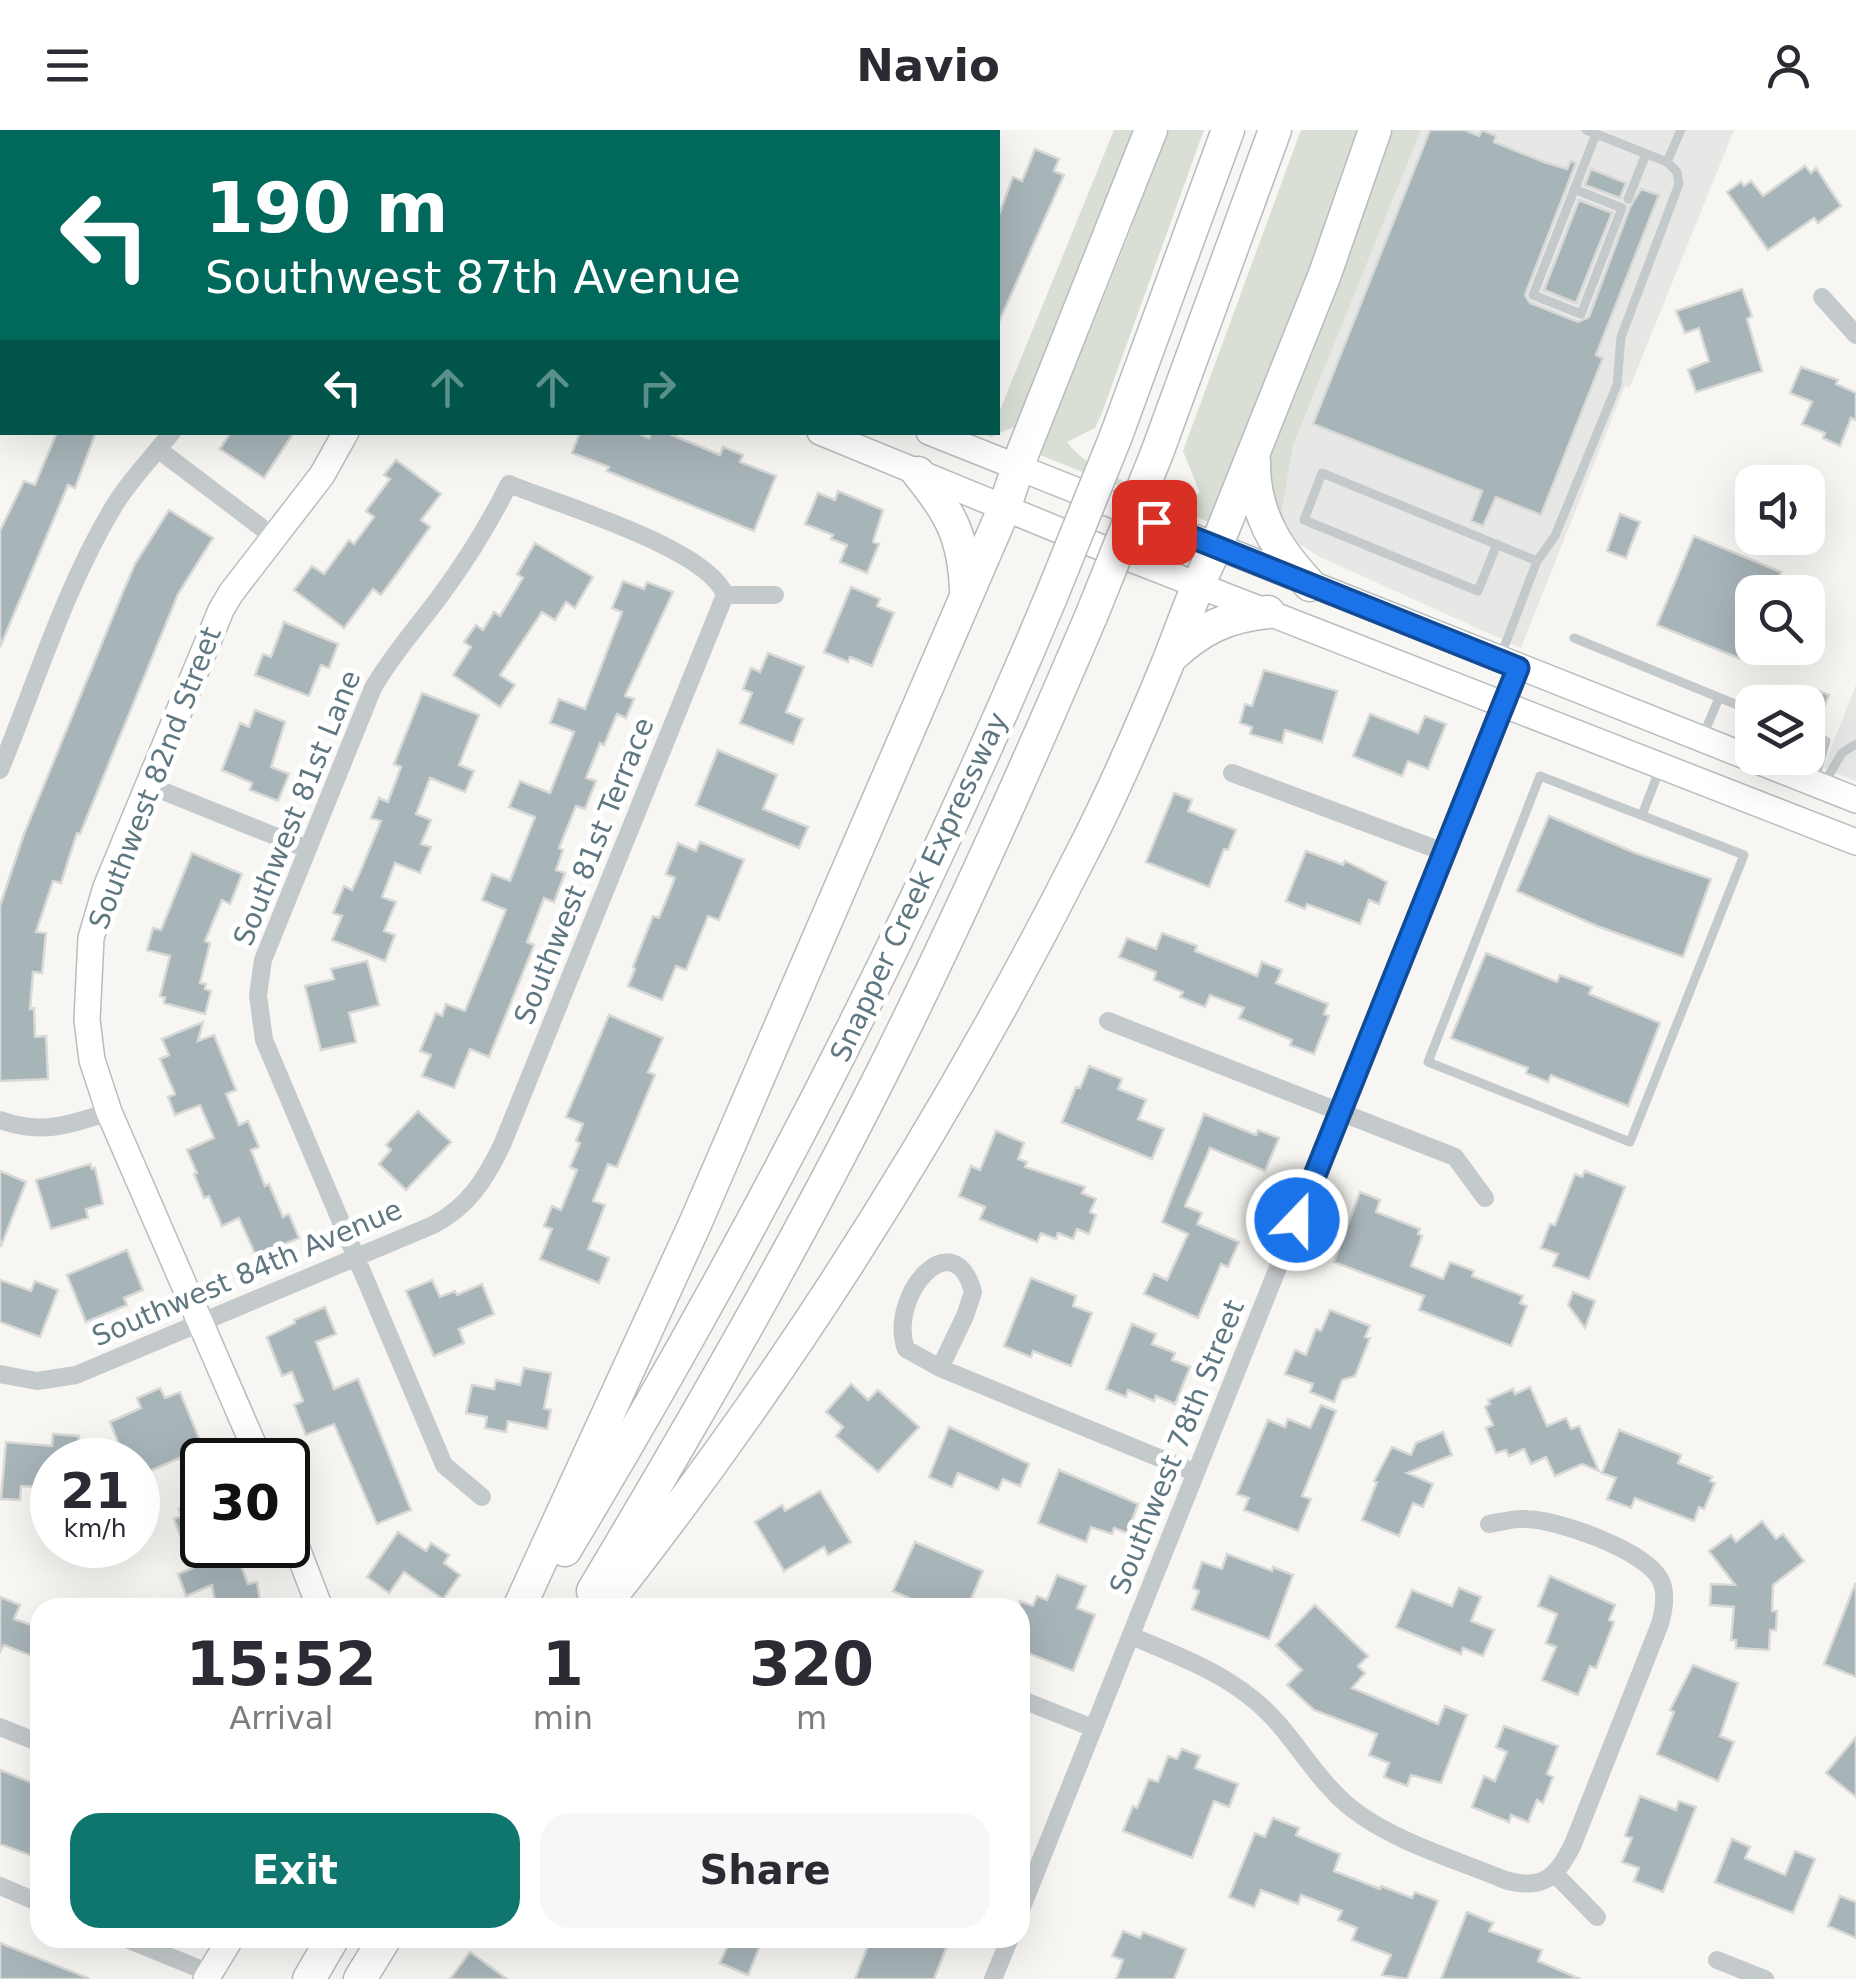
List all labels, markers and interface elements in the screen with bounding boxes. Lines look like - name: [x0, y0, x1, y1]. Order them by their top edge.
- icon: menu: [40, 38, 95, 93]
- icon: person: [1761, 38, 1816, 93]
- text: Navio: [856, 39, 1000, 92]
- text: 190 m: [205, 167, 448, 249]
- icon: left: [40, 170, 170, 300]
- text: Southwest 87th Avenue: [205, 251, 741, 304]
- icon: left: [315, 360, 370, 415]
- icon: ahead: [420, 360, 475, 415]
- icon: ahead: [525, 360, 580, 415]
- icon: right: [630, 360, 685, 415]
- map controls: [1735, 465, 1825, 775]
- button: sound: [1735, 465, 1825, 555]
- pin: [1112, 480, 1197, 565]
- icon: arrive: [1127, 495, 1182, 550]
- button: search: [1735, 575, 1825, 665]
- street label: Southwest 82nd Street: [82, 622, 228, 934]
- street label: Southwest 81st Lane: [227, 666, 367, 950]
- button: layers: [1735, 685, 1825, 775]
- street label: Snapper Creek Expressway: [823, 707, 1015, 1067]
- street label: Southwest 81st Terrace: [507, 713, 661, 1029]
- position arrow: [1245, 1168, 1349, 1272]
- street label: Southwest 84th Avenue: [87, 1193, 407, 1353]
- street label: Southwest 78th Street: [1103, 1295, 1251, 1599]
- speed limit sign: 30: [180, 1438, 310, 1568]
- text: 21: [60, 1462, 130, 1520]
- text: km/h: [63, 1514, 127, 1543]
- text: 15:52: [186, 1629, 377, 1699]
- text: 1: [542, 1629, 584, 1699]
- text: 320: [749, 1629, 874, 1699]
- text: Arrival: [229, 1699, 333, 1737]
- text: min: [533, 1699, 593, 1737]
- text: m: [796, 1699, 827, 1737]
- button: Exit: [70, 1813, 520, 1928]
- button: Share: [540, 1813, 990, 1928]

